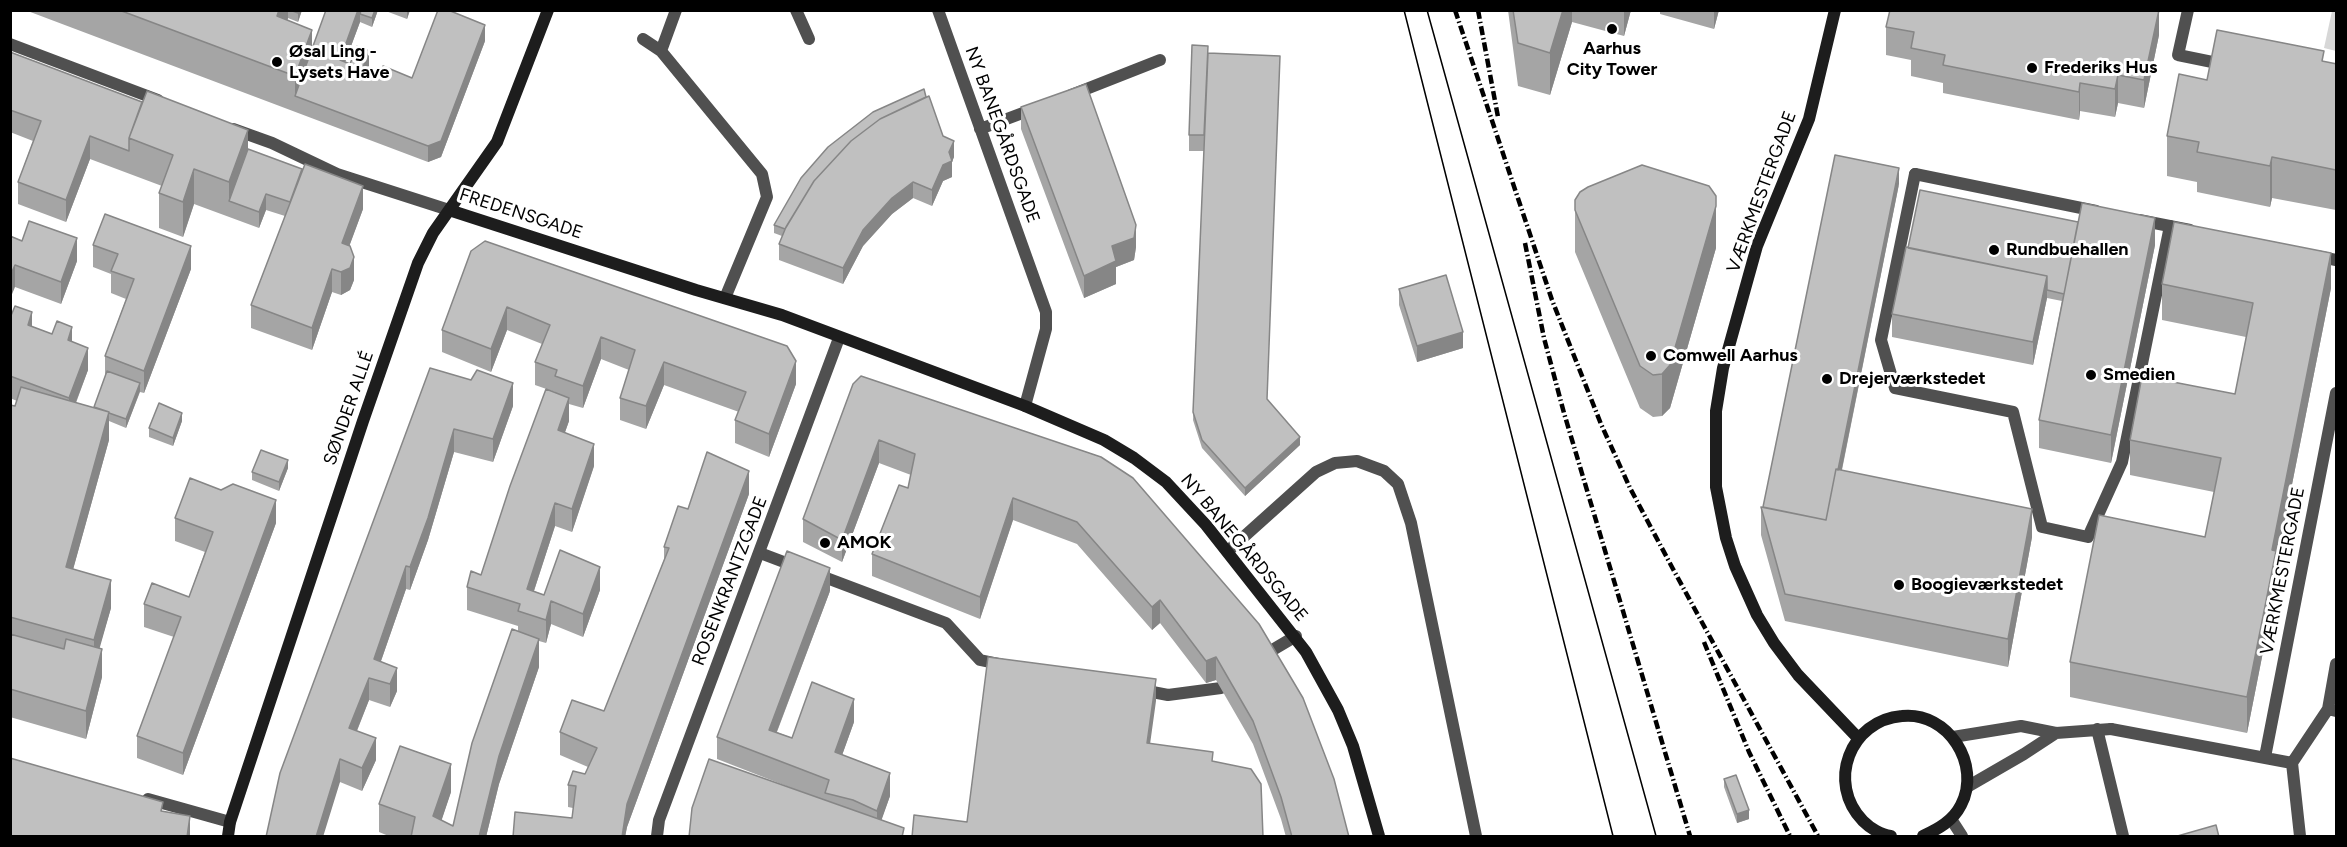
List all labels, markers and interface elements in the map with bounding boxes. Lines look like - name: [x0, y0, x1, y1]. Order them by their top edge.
- marker: Aarhus City Tower: [1605, 22, 1619, 36]
- place label: Aarhus City Tower: [1567, 38, 1657, 80]
- place label: Øsal Ling - Lysets Have: [289, 41, 390, 84]
- street label: NY BANEGÅRDSGADE: [960, 44, 1044, 226]
- marker: Øsal Ling - Lysets Have: [270, 55, 284, 69]
- place label: Frederiks Hus: [2044, 57, 2157, 79]
- marker: Frederiks Hus: [2025, 61, 2039, 75]
- street label: VÆRKMESTERGADE: [1723, 108, 1801, 276]
- street label: FREDENSGADE: [457, 184, 585, 244]
- place label: Rundbuehallen: [2006, 239, 2129, 261]
- marker: Rundbuehallen: [1987, 243, 2001, 257]
- place label: Comwell Aarhus: [1663, 345, 1798, 367]
- street label: SØNDER ALLÉ: [319, 348, 379, 468]
- marker: Comwell Aarhus: [1644, 349, 1658, 363]
- place label: Smedien: [2103, 364, 2175, 386]
- place label: Drejerværkstedet: [1839, 368, 1986, 390]
- marker: Smedien: [2084, 368, 2098, 382]
- marker: Drejerværkstedet: [1820, 372, 1834, 386]
- street label: NY BANEGÅRDSGADE: [1176, 470, 1312, 626]
- street label: VÆRKMESTERGADE: [2256, 485, 2310, 657]
- street label: ROSENKRANTZGADE: [688, 493, 772, 669]
- place label: AMOK: [837, 532, 891, 554]
- marker: AMOK: [818, 536, 832, 550]
- place label: Boogieværkstedet: [1911, 574, 2063, 596]
- marker: Boogieværkstedet: [1892, 578, 1906, 592]

